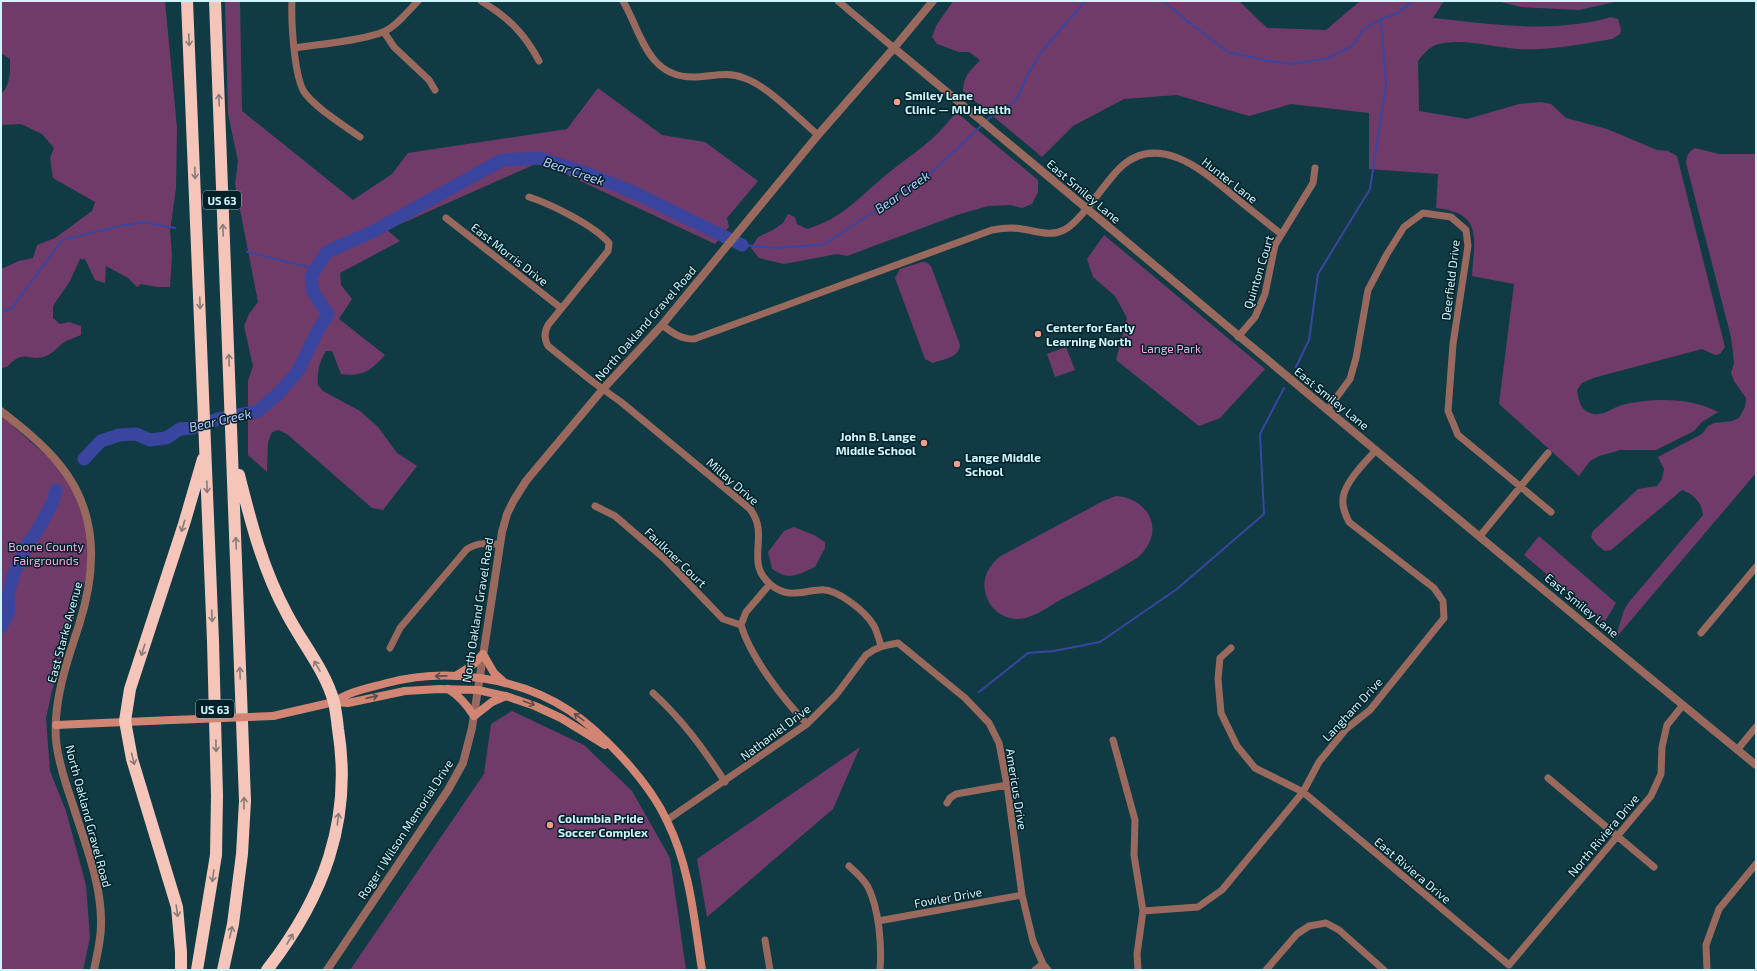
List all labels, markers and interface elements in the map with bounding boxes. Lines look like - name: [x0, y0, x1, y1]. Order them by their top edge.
- one-way arrow: [185, 33, 193, 46]
- place label: Smiley Lane Clinic — MU Health: [905, 88, 1011, 116]
- one-way arrow: [215, 94, 223, 107]
- marker: Smiley Lane Clinic — MU Health: [892, 97, 902, 107]
- water label: Bear Creek: [541, 153, 607, 189]
- street label: Hunter Lane: [1200, 154, 1260, 206]
- street label: East Smiley Lane: [1044, 156, 1124, 226]
- one-way arrow: [191, 166, 199, 179]
- water label: Bear Creek: [871, 167, 933, 217]
- road number: US 63: [203, 191, 241, 209]
- street label: East Morris Drive: [469, 220, 551, 288]
- one-way arrow: [219, 224, 227, 237]
- street label: Quinton Court: [1240, 233, 1277, 311]
- street label: Deerfield Drive: [1438, 239, 1462, 321]
- street label: North Oakland Gravel Road: [592, 263, 698, 383]
- one-way arrow: [196, 296, 204, 309]
- place label: Center for Early Learning North: [1046, 320, 1135, 348]
- marker: Center for Early Learning North: [1033, 329, 1043, 339]
- park label: Lange Park: [1141, 341, 1201, 355]
- one-way arrow: [225, 354, 232, 367]
- street label: East Smiley Lane: [1292, 364, 1372, 432]
- water label: Bear Creek: [187, 405, 253, 435]
- place label: John B. Lange Middle School: [836, 429, 916, 457]
- marker: John B. Lange Middle School: [919, 438, 929, 448]
- place label: Lange Middle School: [965, 450, 1041, 478]
- street label: Millay Drive: [704, 455, 762, 507]
- marker: Lange Middle School: [952, 459, 962, 469]
- one-way arrow: [204, 480, 211, 493]
- one-way arrow: [179, 519, 186, 532]
- street label: Faulkner Court: [642, 524, 710, 590]
- street label: North Oakland Gravel Road: [459, 536, 495, 684]
- one-way arrow: [232, 537, 240, 550]
- park label: Boone County Fairgrounds: [8, 539, 84, 567]
- street label: East Smiley Lane: [1542, 570, 1622, 640]
- street label: East Starke Avenue: [44, 580, 84, 684]
- one-way arrow: [209, 609, 216, 622]
- one-way arrow: [139, 643, 146, 656]
- one-way arrow: [313, 660, 321, 672]
- one-way arrow: [237, 667, 244, 680]
- one-way arrow: [435, 672, 448, 679]
- street label: Langham Drive: [1319, 674, 1385, 744]
- one-way arrow: [365, 693, 378, 701]
- road number: US 63: [196, 700, 234, 718]
- one-way arrow: [522, 700, 534, 708]
- street label: Nathaniel Drive: [737, 701, 813, 763]
- one-way arrow: [573, 713, 584, 721]
- one-way arrow: [212, 739, 220, 752]
- street label: North Oakland Gravel Road: [63, 743, 115, 889]
- street label: Americus Drive: [1004, 747, 1030, 831]
- one-way arrow: [130, 753, 137, 766]
- street label: Roger I Wilson Memorial Drive: [355, 757, 455, 901]
- street label: North Riviera Drive: [1565, 791, 1641, 879]
- one-way arrow: [240, 797, 248, 810]
- place label: Columbia Pride Soccer Complex: [558, 811, 648, 839]
- one-way arrow: [335, 813, 342, 826]
- marker: Columbia Pride Soccer Complex: [545, 820, 555, 830]
- street label: East Riviera Drive: [1372, 834, 1454, 906]
- one-way arrow: [209, 869, 217, 882]
- street label: Fowler Drive: [913, 884, 983, 910]
- one-way arrow: [173, 904, 181, 917]
- one-way arrow: [228, 926, 236, 939]
- one-way arrow: [286, 934, 294, 945]

